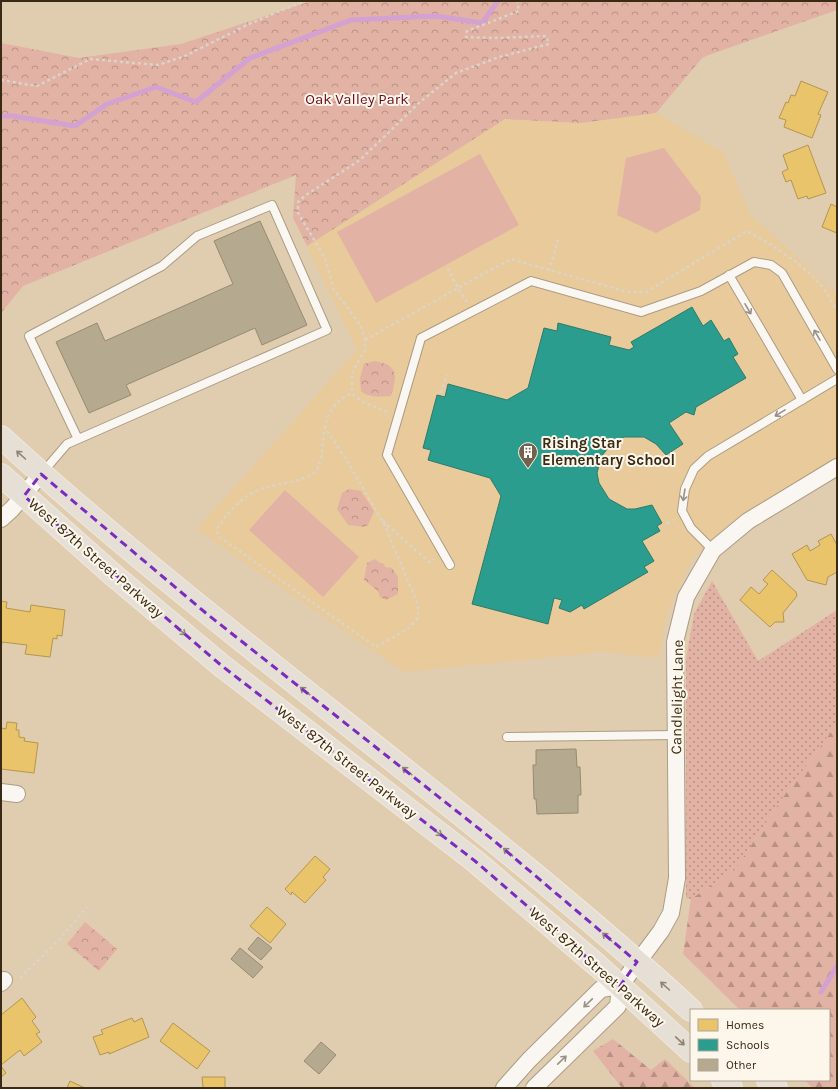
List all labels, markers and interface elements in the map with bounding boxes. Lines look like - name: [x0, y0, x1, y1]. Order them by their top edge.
- park label: Oak Valley Park: [305, 90, 409, 108]
- one-way arrow: [745, 303, 753, 315]
- one-way arrow: [813, 329, 821, 341]
- one-way arrow: [774, 410, 786, 418]
- place label: Rising Star Elementary School: [542, 434, 675, 469]
- building icon: Rising Star Elementary School: [517, 441, 539, 469]
- one-way arrow: [16, 451, 26, 460]
- one-way arrow: [680, 488, 688, 501]
- street label: West 87th Street Parkway: [25, 494, 167, 622]
- one-way arrow: [175, 626, 186, 635]
- street label: Candlelight Lane: [667, 639, 687, 755]
- one-way arrow: [299, 687, 310, 695]
- street label: West 87th Street Parkway: [273, 701, 421, 823]
- one-way arrow: [401, 767, 412, 776]
- one-way arrow: [431, 828, 442, 836]
- one-way arrow: [503, 848, 514, 857]
- street label: West 87th Street Parkway: [526, 903, 668, 1031]
- one-way arrow: [602, 932, 613, 941]
- one-way arrow: [659, 981, 670, 990]
- one-way arrow: [583, 998, 593, 1008]
- legend: [690, 1009, 830, 1081]
- text: Homes: [726, 1018, 764, 1032]
- one-way arrow: [675, 1036, 685, 1045]
- text: Schools: [726, 1038, 769, 1052]
- one-way arrow: [557, 1055, 567, 1065]
- text: Other: [726, 1058, 757, 1072]

